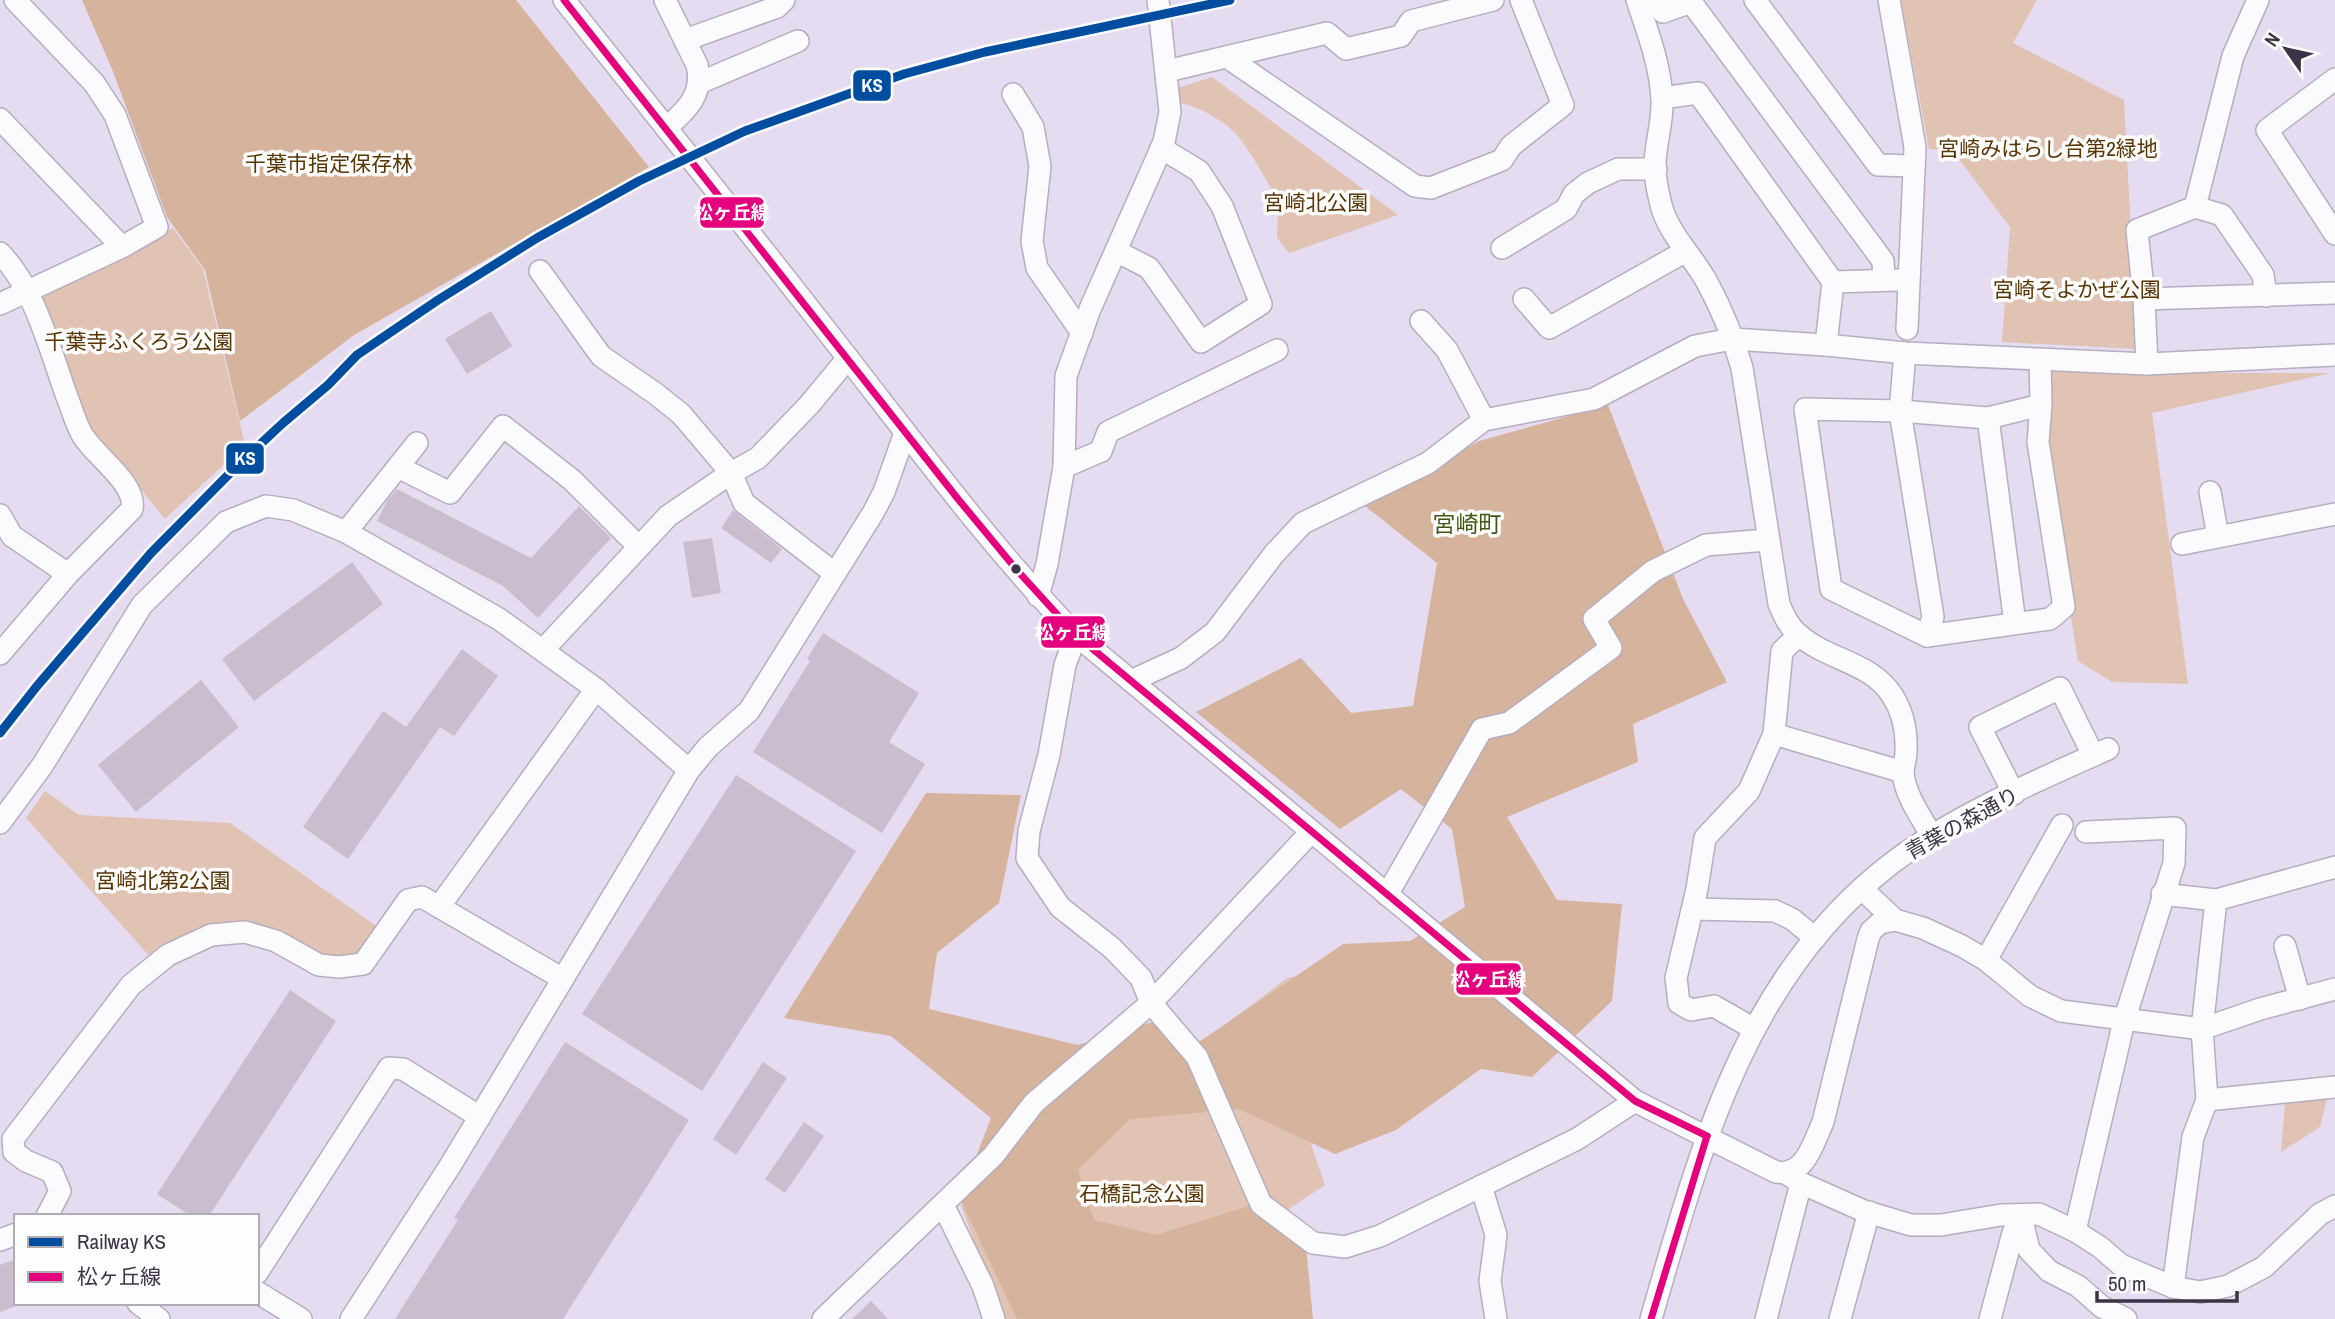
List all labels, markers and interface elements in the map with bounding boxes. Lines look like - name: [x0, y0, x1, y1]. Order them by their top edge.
- north arrow: [2251, 14, 2321, 84]
- text: N: [2258, 28, 2286, 51]
- line badge: KS: [852, 69, 892, 102]
- text: KS: [861, 72, 883, 98]
- park label: 宮崎みはらし台第2緑地: [1938, 134, 2158, 163]
- park label: 千葉市指定保存林: [245, 149, 413, 178]
- park label: 宮崎北公園: [1264, 188, 1369, 217]
- line badge: 松ヶ丘線: [699, 196, 765, 229]
- text: 松ヶ丘線: [694, 199, 770, 225]
- park label: 宮崎そよかぜ公園: [1993, 275, 2161, 304]
- park label: 千葉寺ふくろう公園: [45, 327, 234, 356]
- line badge: KS: [225, 442, 265, 475]
- text: KS: [234, 445, 256, 471]
- district label: 宮崎町: [1433, 508, 1502, 539]
- unlabelled marker: [1009, 562, 1023, 576]
- line badge: 松ヶ丘線: [1040, 615, 1106, 649]
- text: 松ヶ丘線: [1035, 619, 1111, 645]
- street label: 青葉の森通り: [1900, 780, 2024, 866]
- park label: 宮崎北第2公園: [95, 866, 231, 895]
- line badge: 松ヶ丘線: [1455, 962, 1522, 996]
- text: 松ヶ丘線: [1451, 966, 1527, 992]
- park label: 石橋記念公園: [1079, 1179, 1205, 1208]
- legend: [14, 1214, 259, 1305]
- text: Railway KS: [77, 1227, 166, 1256]
- scale bar: [2097, 1260, 2237, 1304]
- text: 松ヶ丘線: [77, 1262, 161, 1291]
- text: 50 m: [2108, 1269, 2146, 1298]

